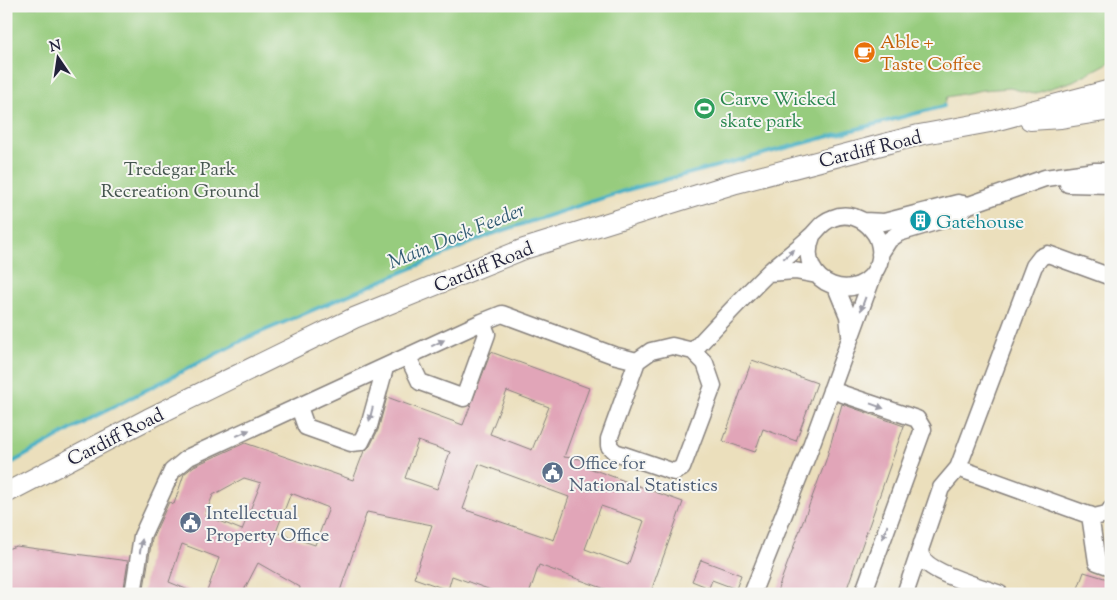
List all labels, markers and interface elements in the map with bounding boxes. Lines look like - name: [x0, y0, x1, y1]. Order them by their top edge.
- place label: Able + Taste Coffee: [880, 30, 981, 79]
- north arrow: [32, 32, 82, 82]
- text: N: [48, 36, 63, 58]
- cafe icon: Able + Taste Coffee: [852, 40, 876, 64]
- place label: Carve Wicked skate park: [720, 87, 837, 136]
- sports icon: Carve Wicked skate park: [692, 97, 716, 121]
- street label: Cardiff Road: [816, 125, 925, 176]
- park label: Tredegar Park Recreation Ground: [101, 157, 259, 206]
- water label: Main Dock Feeder: [384, 197, 530, 278]
- building icon: Gatehouse: [908, 209, 932, 233]
- place label: Gatehouse: [936, 210, 1024, 237]
- street label: Cardiff Road: [430, 236, 538, 301]
- one-way arrow: [783, 249, 795, 260]
- one-way arrow: [859, 297, 866, 312]
- one-way arrow: [431, 339, 445, 347]
- street label: Cardiff Road: [63, 402, 169, 474]
- one-way arrow: [870, 403, 885, 410]
- one-way arrow: [367, 407, 375, 422]
- one-way arrow: [236, 428, 250, 436]
- place label: Office for National Statistics: [569, 451, 718, 500]
- public building icon: Office for National Statistics: [541, 461, 565, 485]
- place label: Intellectual Property Office: [206, 501, 329, 550]
- public building icon: Intellectual Property Office: [178, 511, 202, 535]
- one-way arrow: [881, 524, 888, 539]
- one-way arrow: [137, 537, 145, 553]

